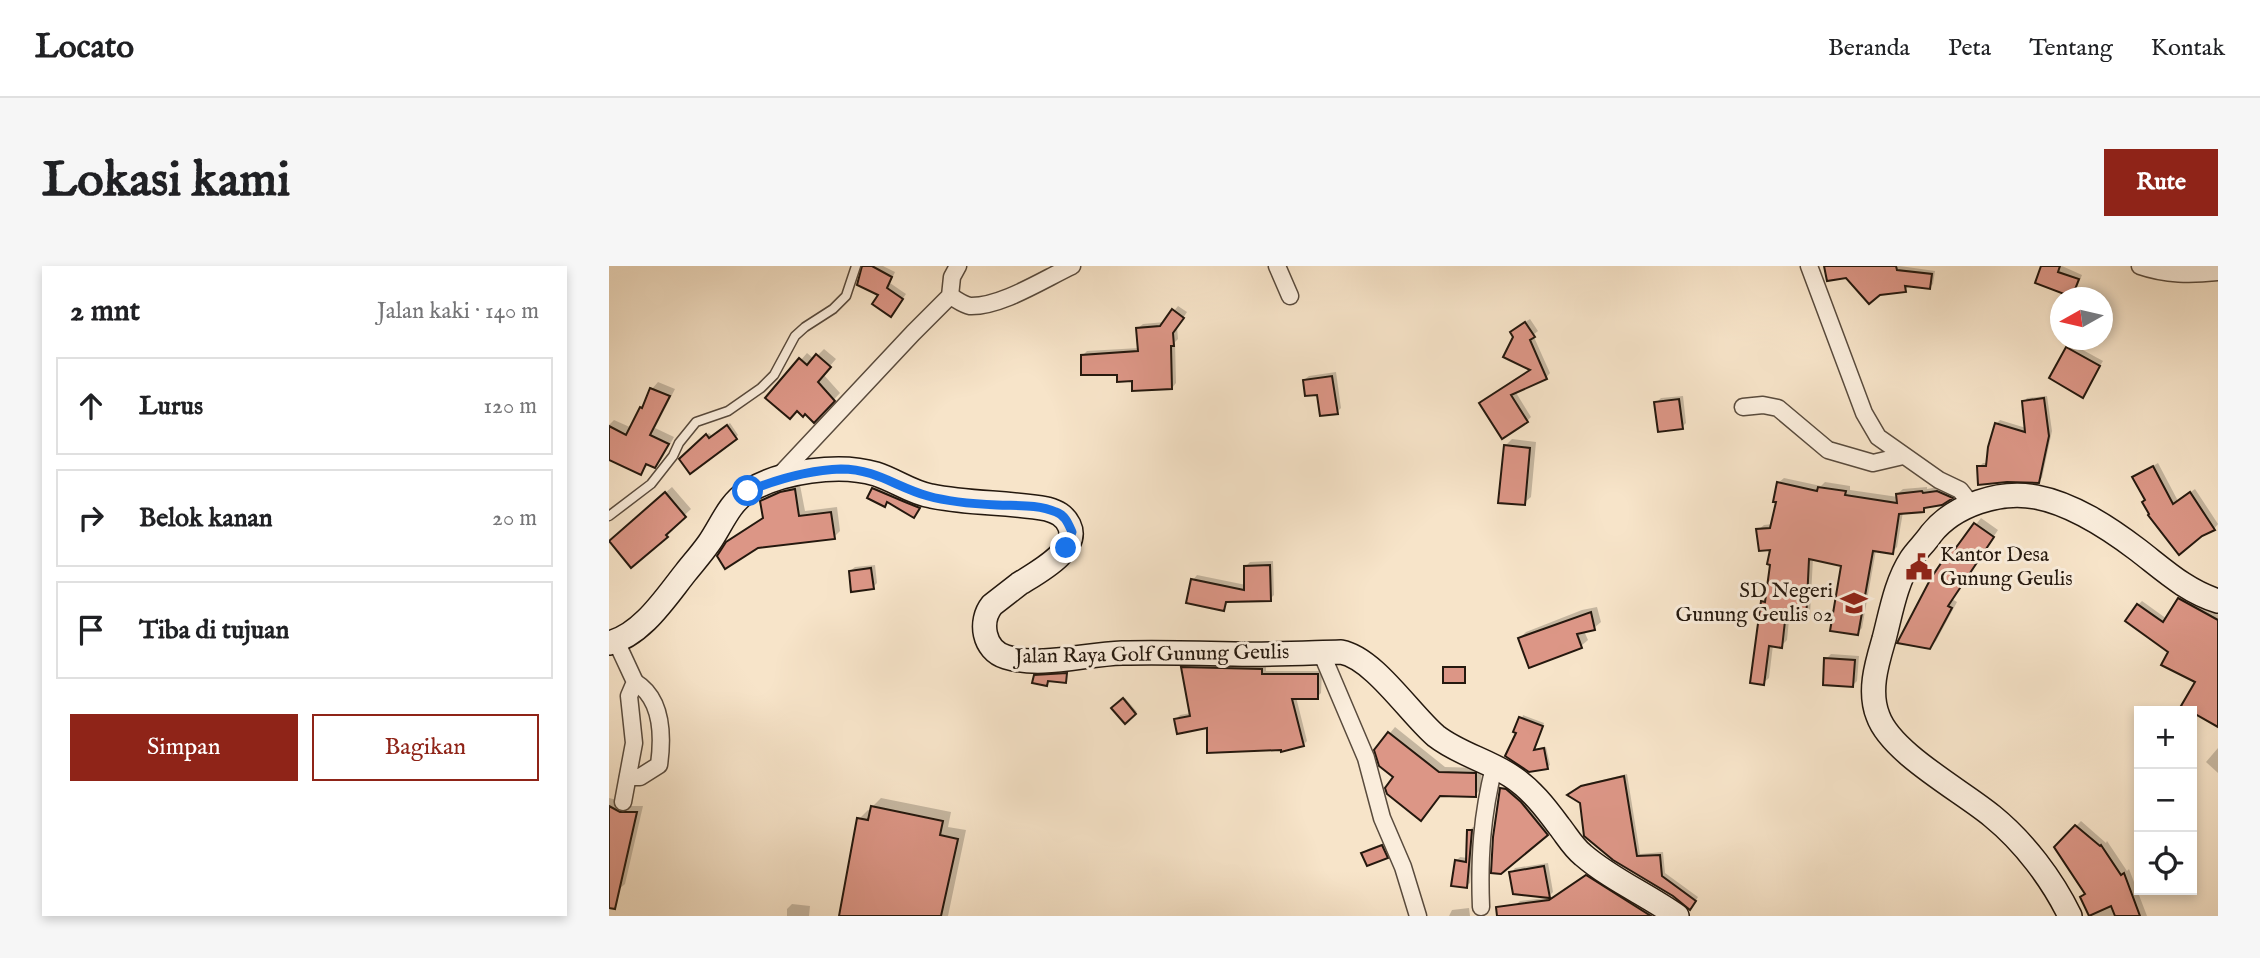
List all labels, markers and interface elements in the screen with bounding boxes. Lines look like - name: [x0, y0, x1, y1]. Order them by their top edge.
- text: Locato: [35, 27, 134, 69]
- text: Beranda: [1828, 33, 1910, 64]
- text: Peta: [1948, 33, 1991, 64]
- text: Tentang: [2029, 33, 2113, 64]
- text: Kontak: [2151, 33, 2225, 64]
- button: Rute: [2104, 149, 2218, 216]
- text: Lokasi kami: [42, 151, 290, 213]
- north arrow: [2050, 287, 2113, 350]
- text: 2 mnt: [70, 293, 140, 331]
- text: Jalan kaki · 140 m: [377, 297, 539, 326]
- icon: ahead: [72, 387, 110, 425]
- text: Lurus: [139, 390, 203, 423]
- text: 120 m: [484, 392, 537, 421]
- route start: [732, 475, 763, 506]
- icon: right: [72, 499, 110, 537]
- text: Belok kanan: [139, 502, 273, 535]
- text: 20 m: [492, 504, 537, 533]
- route end: [1050, 532, 1081, 563]
- place label: Kantor Desa Gunung Geulis: [1940, 542, 2073, 593]
- public building icon: Kantor Desa Gunung Geulis: [1904, 552, 1934, 582]
- place label: SD Negeri Gunung Geulis 02: [1676, 578, 1833, 629]
- school or university icon: SD Negeri Gunung Geulis 02: [1839, 588, 1869, 618]
- icon: arrive: [72, 611, 110, 649]
- text: Tiba di tujuan: [139, 614, 289, 647]
- street label: Jalan Raya Golf Gunung Geulis: [1012, 639, 1290, 671]
- map controls: [2134, 706, 2197, 895]
- button: +: [2134, 706, 2197, 769]
- button: Simpan: [70, 714, 298, 781]
- button: Bagikan: [312, 714, 539, 781]
- button: −: [2134, 769, 2197, 832]
- button: locate: [2134, 832, 2197, 895]

